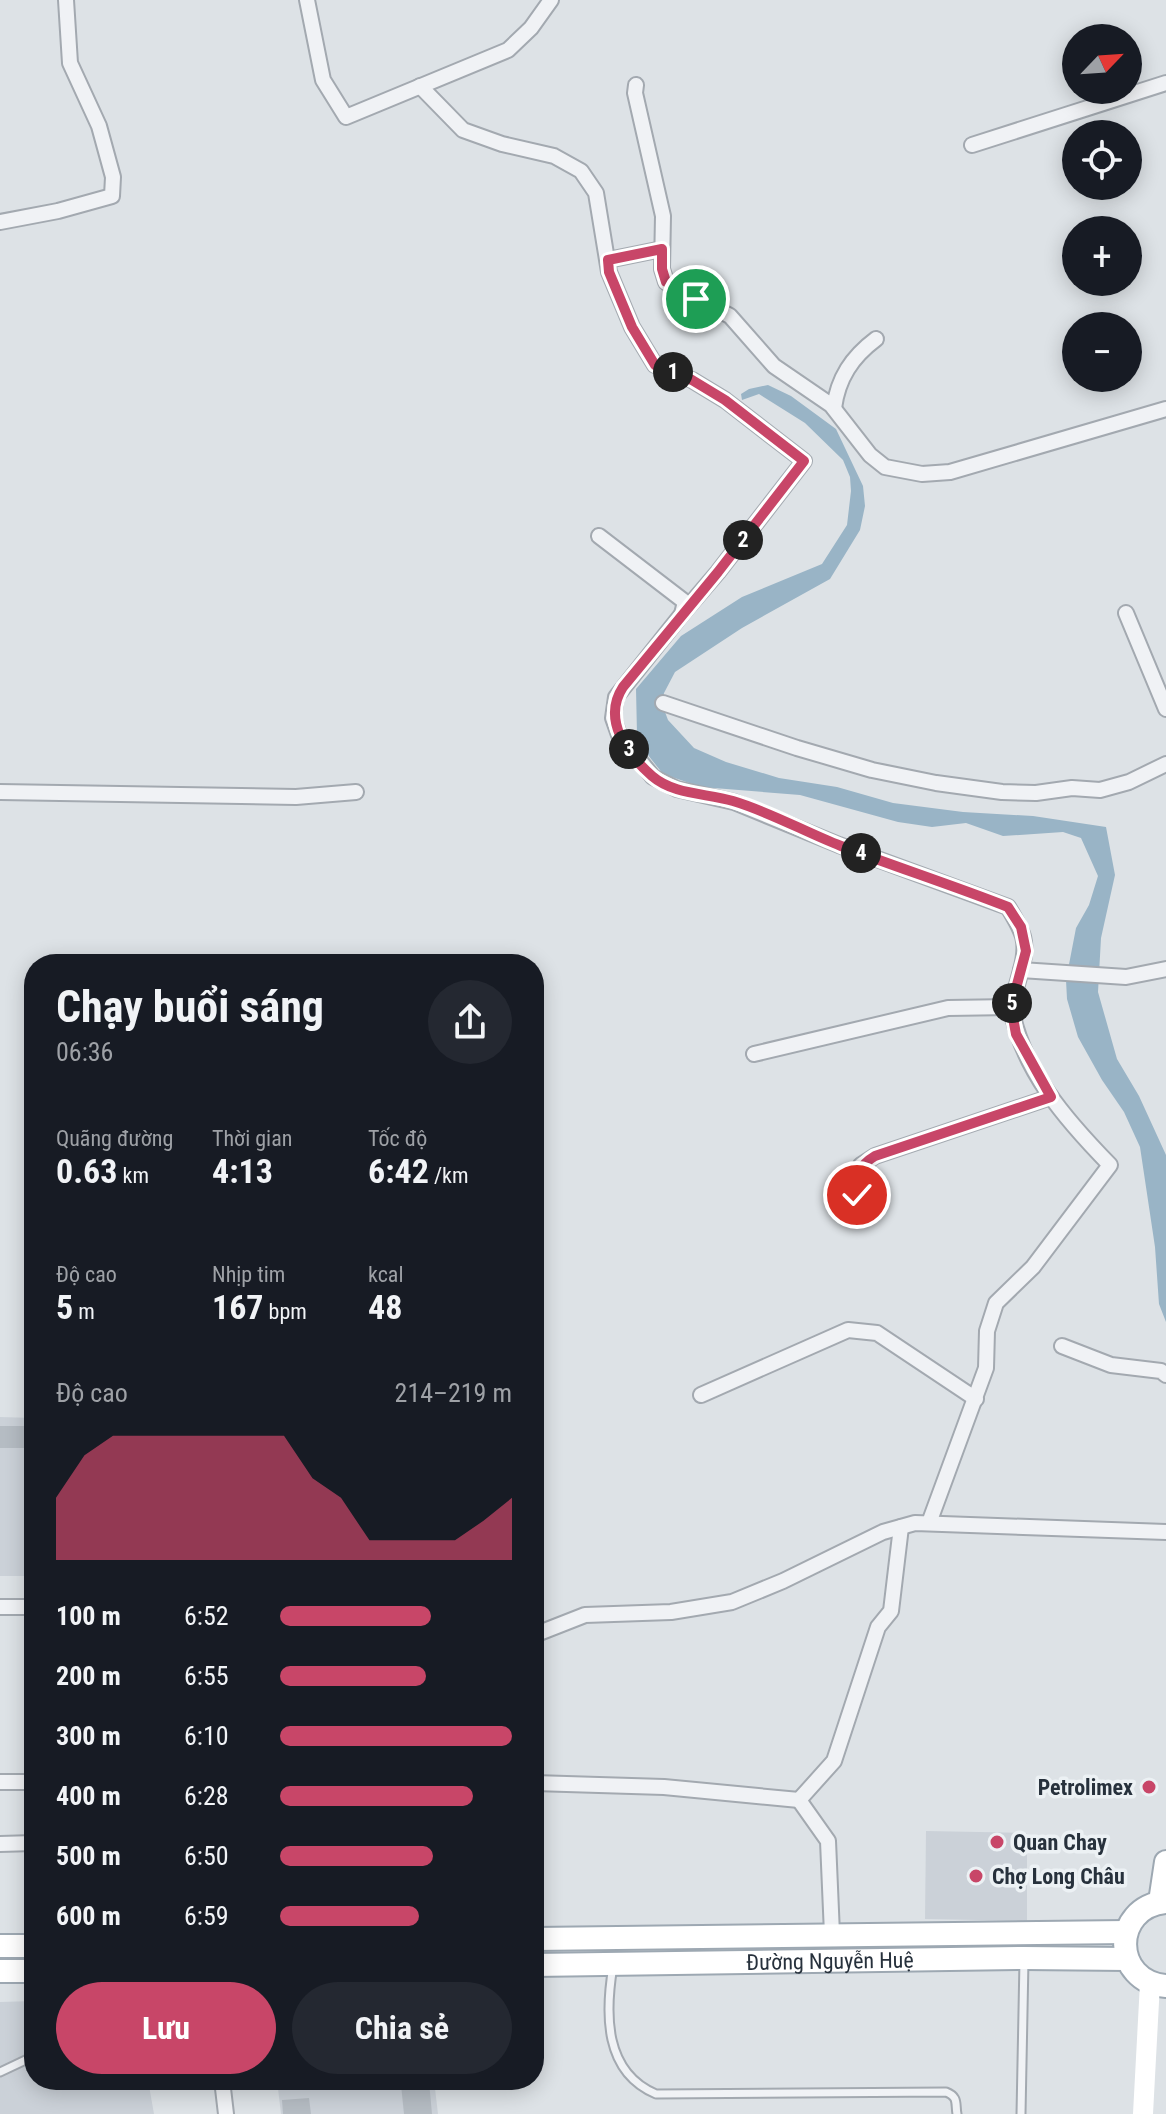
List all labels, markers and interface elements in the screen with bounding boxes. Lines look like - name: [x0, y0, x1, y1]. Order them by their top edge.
- north arrow: [1062, 24, 1142, 104]
- map controls: [1062, 24, 1142, 392]
- button: locate: [1062, 120, 1142, 200]
- button: +: [1062, 216, 1142, 296]
- pin: [662, 265, 730, 333]
- icon: arrive: [674, 277, 718, 321]
- button: −: [1062, 312, 1142, 392]
- pin: 1: [653, 352, 693, 392]
- text: 1: [667, 359, 679, 384]
- pin: 2: [723, 520, 763, 560]
- text: 2: [737, 527, 749, 552]
- pin: 3: [609, 729, 649, 769]
- text: 3: [623, 736, 635, 761]
- pin: 4: [841, 833, 881, 873]
- text: 4: [855, 840, 867, 865]
- button: share: [428, 980, 512, 1064]
- text: Chạy buổi sáng: [56, 981, 324, 1033]
- pin: 5: [992, 983, 1032, 1023]
- text: 5: [1006, 990, 1018, 1015]
- text: 06:36: [56, 1037, 113, 1067]
- text: Quãng đường: [56, 1126, 173, 1151]
- text: Thời gian: [212, 1126, 292, 1151]
- text: Tốc độ: [368, 1126, 427, 1151]
- text: 0.63: [56, 1151, 117, 1191]
- text: 4:13: [212, 1151, 273, 1191]
- text: 6:42: [368, 1151, 429, 1191]
- pin: [823, 1161, 891, 1229]
- text: km: [117, 1163, 149, 1188]
- text: /km: [429, 1163, 469, 1188]
- icon: check: [835, 1173, 879, 1217]
- text: Độ cao: [56, 1262, 117, 1287]
- text: Nhịp tim: [212, 1262, 285, 1287]
- text: kcal: [368, 1262, 403, 1287]
- text: 5: [56, 1287, 73, 1327]
- text: 167: [212, 1287, 264, 1327]
- text: 48: [368, 1287, 402, 1327]
- text: m: [73, 1299, 95, 1324]
- text: bpm: [264, 1299, 307, 1324]
- text: Độ cao: [56, 1378, 128, 1408]
- text: 214–219 m: [395, 1378, 512, 1408]
- text: 100 m: [56, 1601, 121, 1631]
- text: 6:52: [184, 1601, 229, 1631]
- text: 200 m: [56, 1661, 121, 1691]
- text: 6:55: [184, 1661, 229, 1691]
- text: 300 m: [56, 1721, 121, 1751]
- text: 6:10: [184, 1721, 229, 1751]
- place label: Petrolimex: [1038, 1775, 1133, 1800]
- marker: Petrolimex: [1140, 1778, 1158, 1796]
- text: 400 m: [56, 1781, 121, 1811]
- text: 6:28: [184, 1781, 229, 1811]
- place label: Quan Chay: [1013, 1830, 1107, 1855]
- marker: Quan Chay: [988, 1833, 1006, 1851]
- text: 500 m: [56, 1841, 121, 1871]
- text: 6:50: [184, 1841, 229, 1871]
- place label: Chợ Long Châu: [992, 1864, 1125, 1889]
- marker: Chợ Long Châu: [967, 1867, 985, 1885]
- text: 600 m: [56, 1901, 121, 1931]
- text: 6:59: [184, 1901, 229, 1931]
- street label: Đường Nguyễn Huệ: [746, 1947, 914, 1974]
- button: Lưu: [56, 1982, 276, 2074]
- button: Chia sẻ: [292, 1982, 512, 2074]

